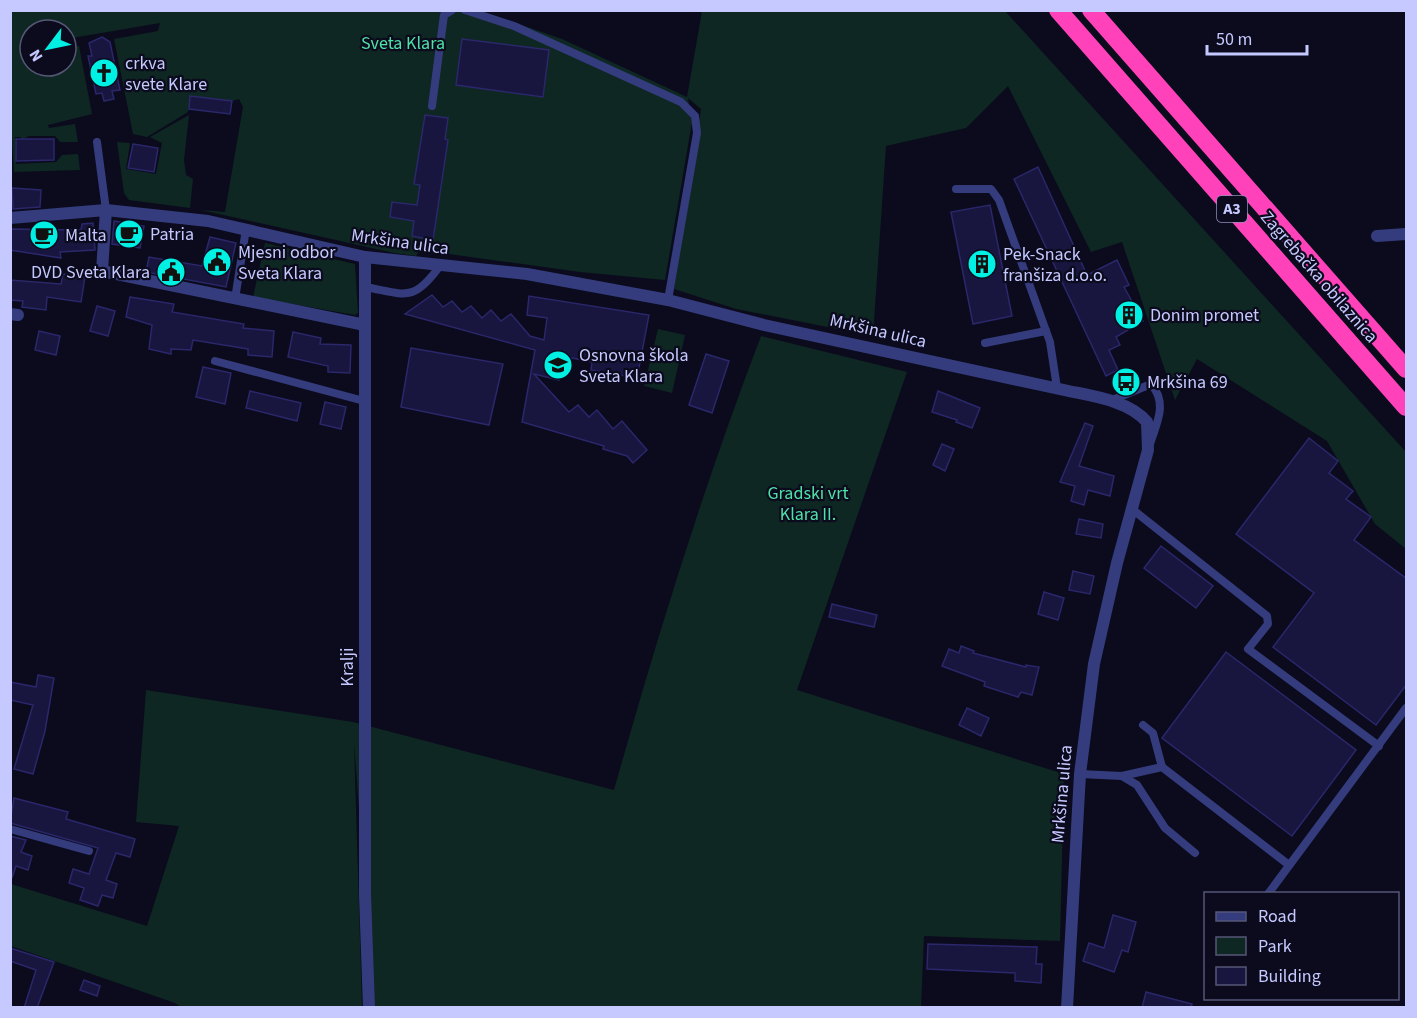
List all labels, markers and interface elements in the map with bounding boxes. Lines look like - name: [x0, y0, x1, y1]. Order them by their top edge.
- north arrow: [18, 18, 78, 78]
- scale bar: [1207, 18, 1308, 56]
- text: 50 m: [1216, 27, 1252, 52]
- park label: Sveta Klara: [361, 31, 445, 56]
- text: N: [24, 45, 48, 66]
- place label: crkva svete Klare: [125, 51, 207, 97]
- church icon: crkva svete Klare: [88, 57, 120, 89]
- road number: A3: [1217, 196, 1247, 222]
- street label: Zagrebačka obilaznica: [1255, 205, 1383, 349]
- cafe icon: Patria: [113, 218, 145, 250]
- cafe icon: Malta: [28, 219, 60, 251]
- place label: Patria: [150, 222, 194, 247]
- place label: Malta: [65, 223, 107, 248]
- street label: Mrkšina ulica: [349, 223, 451, 261]
- place label: Mjesni odbor Sveta Klara: [238, 240, 336, 286]
- place label: Pek-Snack franšiza d.o.o.: [1003, 242, 1107, 288]
- public building icon: Mjesni odbor Sveta Klara: [201, 246, 233, 278]
- building icon: Pek-Snack franšiza d.o.o.: [966, 248, 998, 280]
- public building icon: DVD Sveta Klara: [155, 256, 187, 288]
- place label: DVD Sveta Klara: [31, 260, 150, 285]
- building icon: Donim promet: [1113, 299, 1145, 331]
- place label: Donim promet: [1150, 303, 1259, 328]
- street label: Mrkšina ulica: [827, 308, 929, 354]
- place label: Osnovna škola Sveta Klara: [579, 343, 689, 389]
- school or university icon: Osnovna škola Sveta Klara: [542, 349, 574, 381]
- bus stop icon: Mrkšina 69: [1110, 366, 1142, 398]
- place label: Mrkšina 69: [1147, 370, 1228, 395]
- park label: Gradski vrt Klara II.: [767, 481, 849, 527]
- street label: Kralji: [335, 648, 360, 686]
- street label: Mrkšina ulica: [1045, 744, 1079, 844]
- legend: [1204, 892, 1399, 1000]
- text: Road: [1258, 904, 1297, 929]
- text: Park: [1258, 934, 1292, 959]
- text: Building: [1258, 964, 1321, 989]

